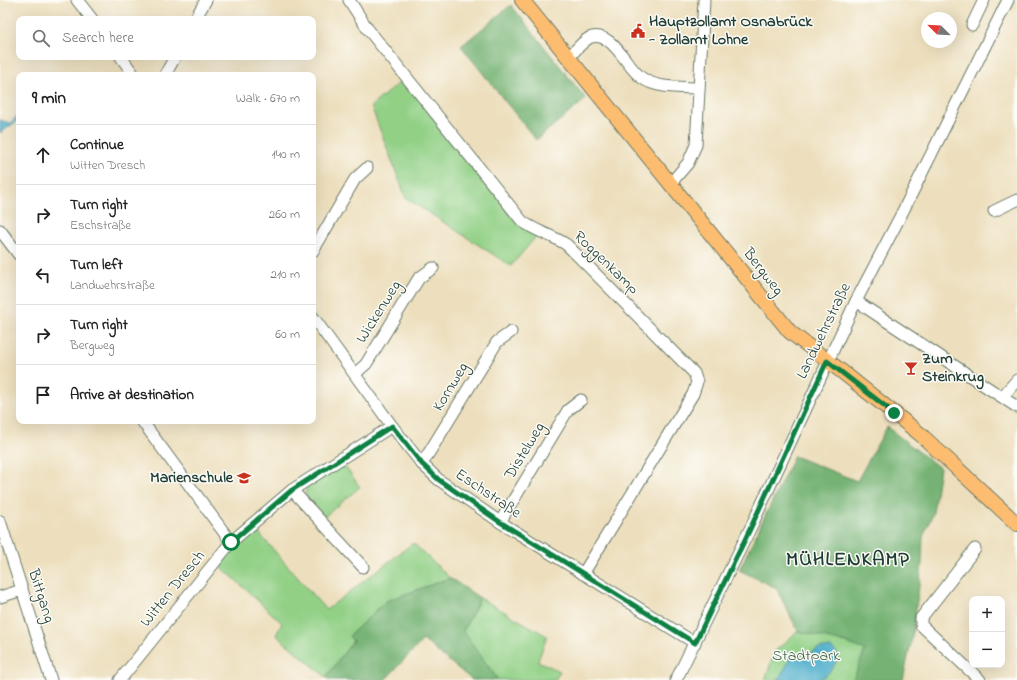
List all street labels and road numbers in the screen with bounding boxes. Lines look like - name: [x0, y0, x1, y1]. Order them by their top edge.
- street label: Roggenkamp: [568, 225, 645, 301]
- street label: Bergweg: [736, 242, 789, 301]
- street label: Wickenweg: [350, 276, 408, 348]
- street label: Landwehrstraße: [790, 278, 858, 383]
- street label: Kornweg: [427, 358, 475, 416]
- street label: Distelweg: [498, 418, 551, 485]
- street label: Eschstraße: [450, 463, 527, 525]
- street label: Witten Dresch: [135, 545, 211, 633]
- street label: Bittgang: [21, 565, 61, 626]

